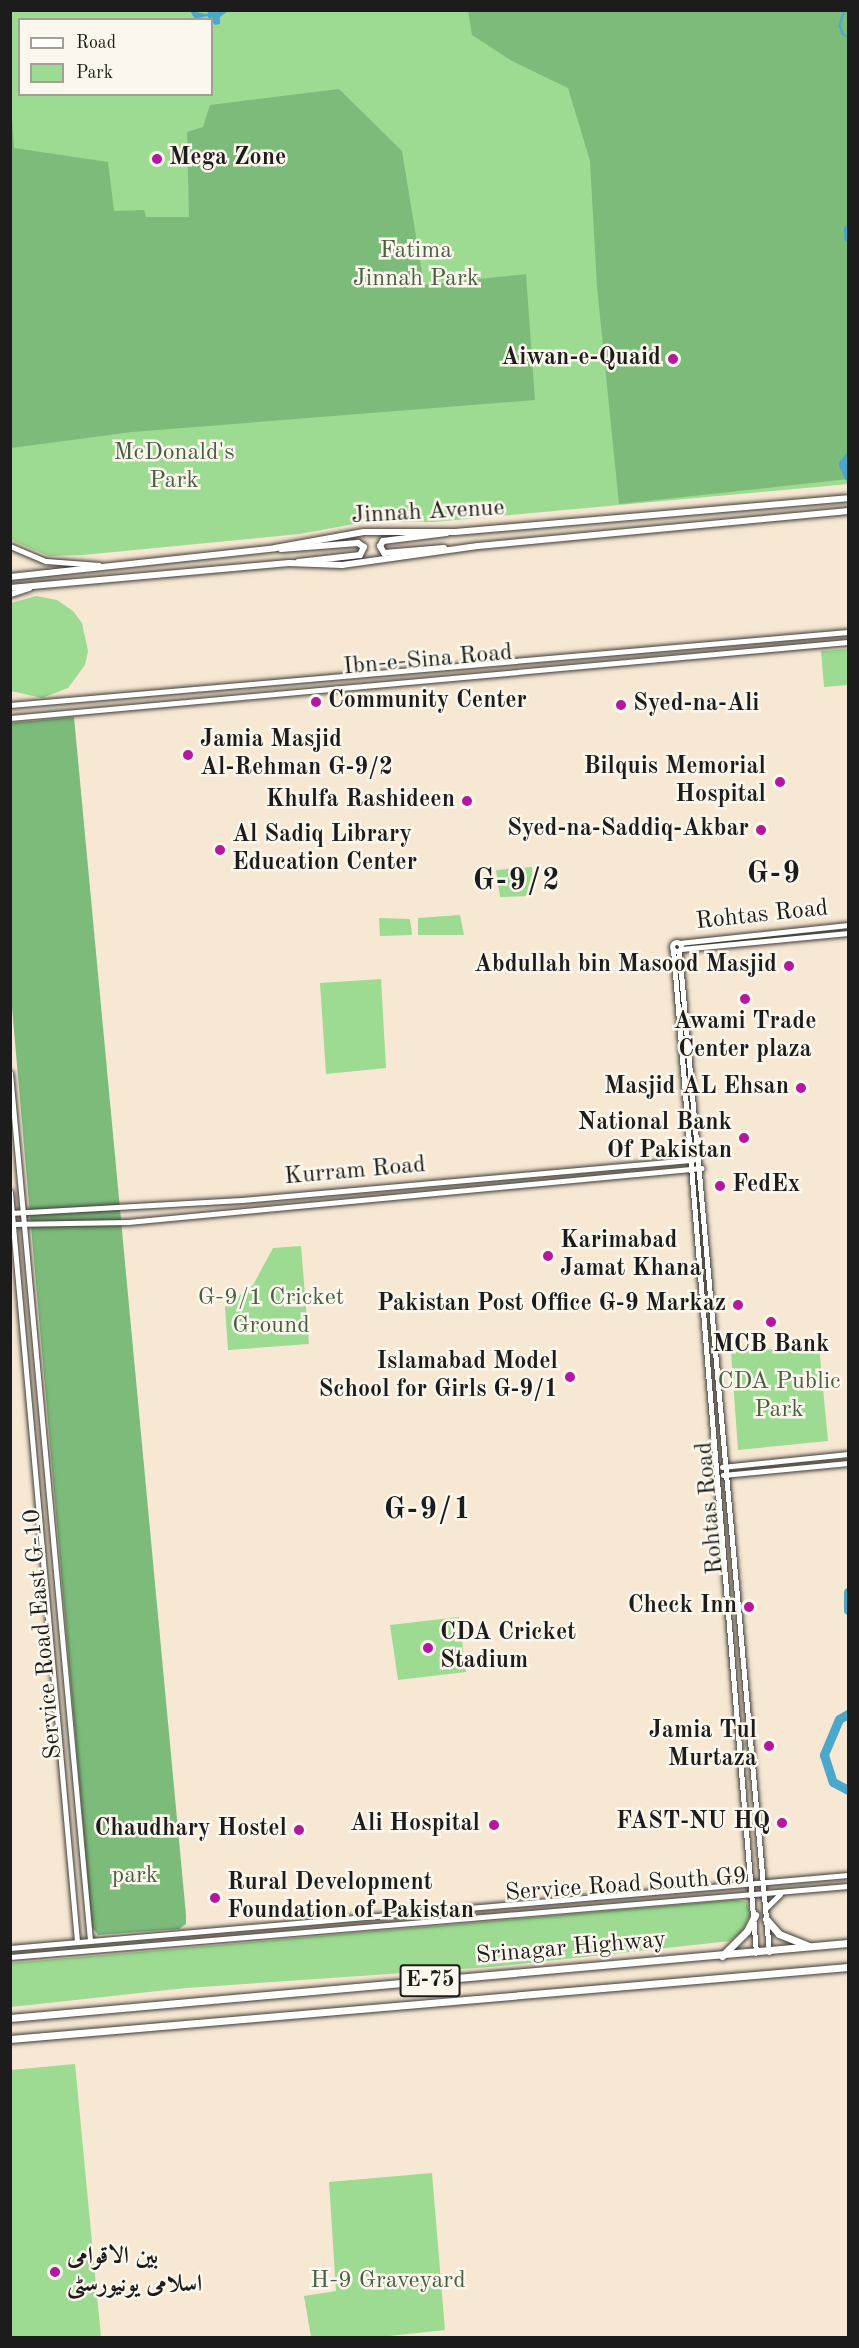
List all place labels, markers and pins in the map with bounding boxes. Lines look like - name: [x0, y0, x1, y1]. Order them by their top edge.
- place label: Mega Zone: [169, 145, 286, 173]
- marker: Mega Zone: [150, 152, 164, 166]
- place label: Aiwan-e-Quaid: [501, 345, 661, 373]
- marker: Aiwan-e-Quaid: [666, 352, 680, 366]
- place label: Community Center: [328, 688, 527, 716]
- place label: Syed-na-Ali: [633, 691, 759, 719]
- marker: Community Center: [309, 695, 323, 709]
- marker: Syed-na-Ali: [614, 698, 628, 712]
- place label: Jamia Masjid Al-Rehman G-9/2: [200, 727, 393, 783]
- marker: Jamia Masjid Al-Rehman G-9/2: [181, 748, 195, 762]
- place label: Bilquis Memorial Hospital: [583, 754, 766, 810]
- marker: Bilquis Memorial Hospital: [771, 773, 789, 791]
- place label: Khulfa Rashideen: [266, 787, 455, 815]
- marker: Khulfa Rashideen: [460, 794, 474, 808]
- place label: Syed-na-Saddiq-Akbar: [507, 816, 749, 844]
- place label: Al Sadiq Library Education Center: [232, 822, 417, 878]
- marker: Syed-na-Saddiq-Akbar: [754, 823, 768, 837]
- marker: Al Sadiq Library Education Center: [213, 843, 227, 857]
- place label: Abdullah bin Masood Masjid: [474, 952, 777, 980]
- marker: Abdullah bin Masood Masjid: [782, 959, 796, 973]
- marker: Awami Trade Center plaza: [738, 992, 752, 1006]
- place label: Awami Trade Center plaza: [674, 1009, 816, 1065]
- place label: Masjid AL Ehsan: [604, 1074, 789, 1102]
- marker: Masjid AL Ehsan: [794, 1081, 808, 1095]
- place label: National Bank Of Pakistan: [578, 1110, 732, 1166]
- marker: National Bank Of Pakistan: [737, 1131, 751, 1145]
- place label: FedEx: [732, 1172, 800, 1200]
- marker: FedEx: [713, 1179, 727, 1193]
- place label: Karimabad Jamat Khana: [560, 1228, 702, 1284]
- marker: Karimabad Jamat Khana: [541, 1249, 555, 1263]
- place label: Pakistan Post Office G-9 Markaz: [377, 1291, 726, 1319]
- marker: Pakistan Post Office G-9 Markaz: [731, 1298, 745, 1312]
- marker: MCB Bank: [764, 1315, 778, 1329]
- place label: MCB Bank: [713, 1332, 829, 1360]
- place label: Islamabad Model School for Girls G-9/1: [318, 1349, 558, 1405]
- marker: Islamabad Model School for Girls G-9/1: [563, 1370, 577, 1384]
- place label: Check Inn: [628, 1593, 737, 1621]
- marker: Check Inn: [742, 1600, 756, 1614]
- place label: CDA Cricket Stadium: [440, 1620, 576, 1676]
- marker: CDA Cricket Stadium: [421, 1641, 435, 1655]
- place label: Jamia Tul Murtaza: [649, 1718, 757, 1774]
- marker: Jamia Tul Murtaza: [762, 1739, 776, 1753]
- place label: FAST-NU HQ: [616, 1809, 770, 1837]
- place label: Ali Hospital: [350, 1811, 480, 1839]
- place label: Chaudhary Hostel: [94, 1816, 287, 1844]
- marker: Ali Hospital: [485, 1816, 503, 1834]
- marker: FAST-NU HQ: [775, 1816, 789, 1830]
- marker: Chaudhary Hostel: [292, 1823, 306, 1837]
- place label: Rural Development Foundation of Pakistan: [227, 1870, 474, 1926]
- marker: Rural Development Foundation of Pakistan: [208, 1891, 222, 1905]
- place label: بین الاقوامی اسلامی یونیورسٹی: [67, 2244, 202, 2300]
- marker: بین الاقوامی اسلامی یونیورسٹی: [48, 2265, 62, 2279]

